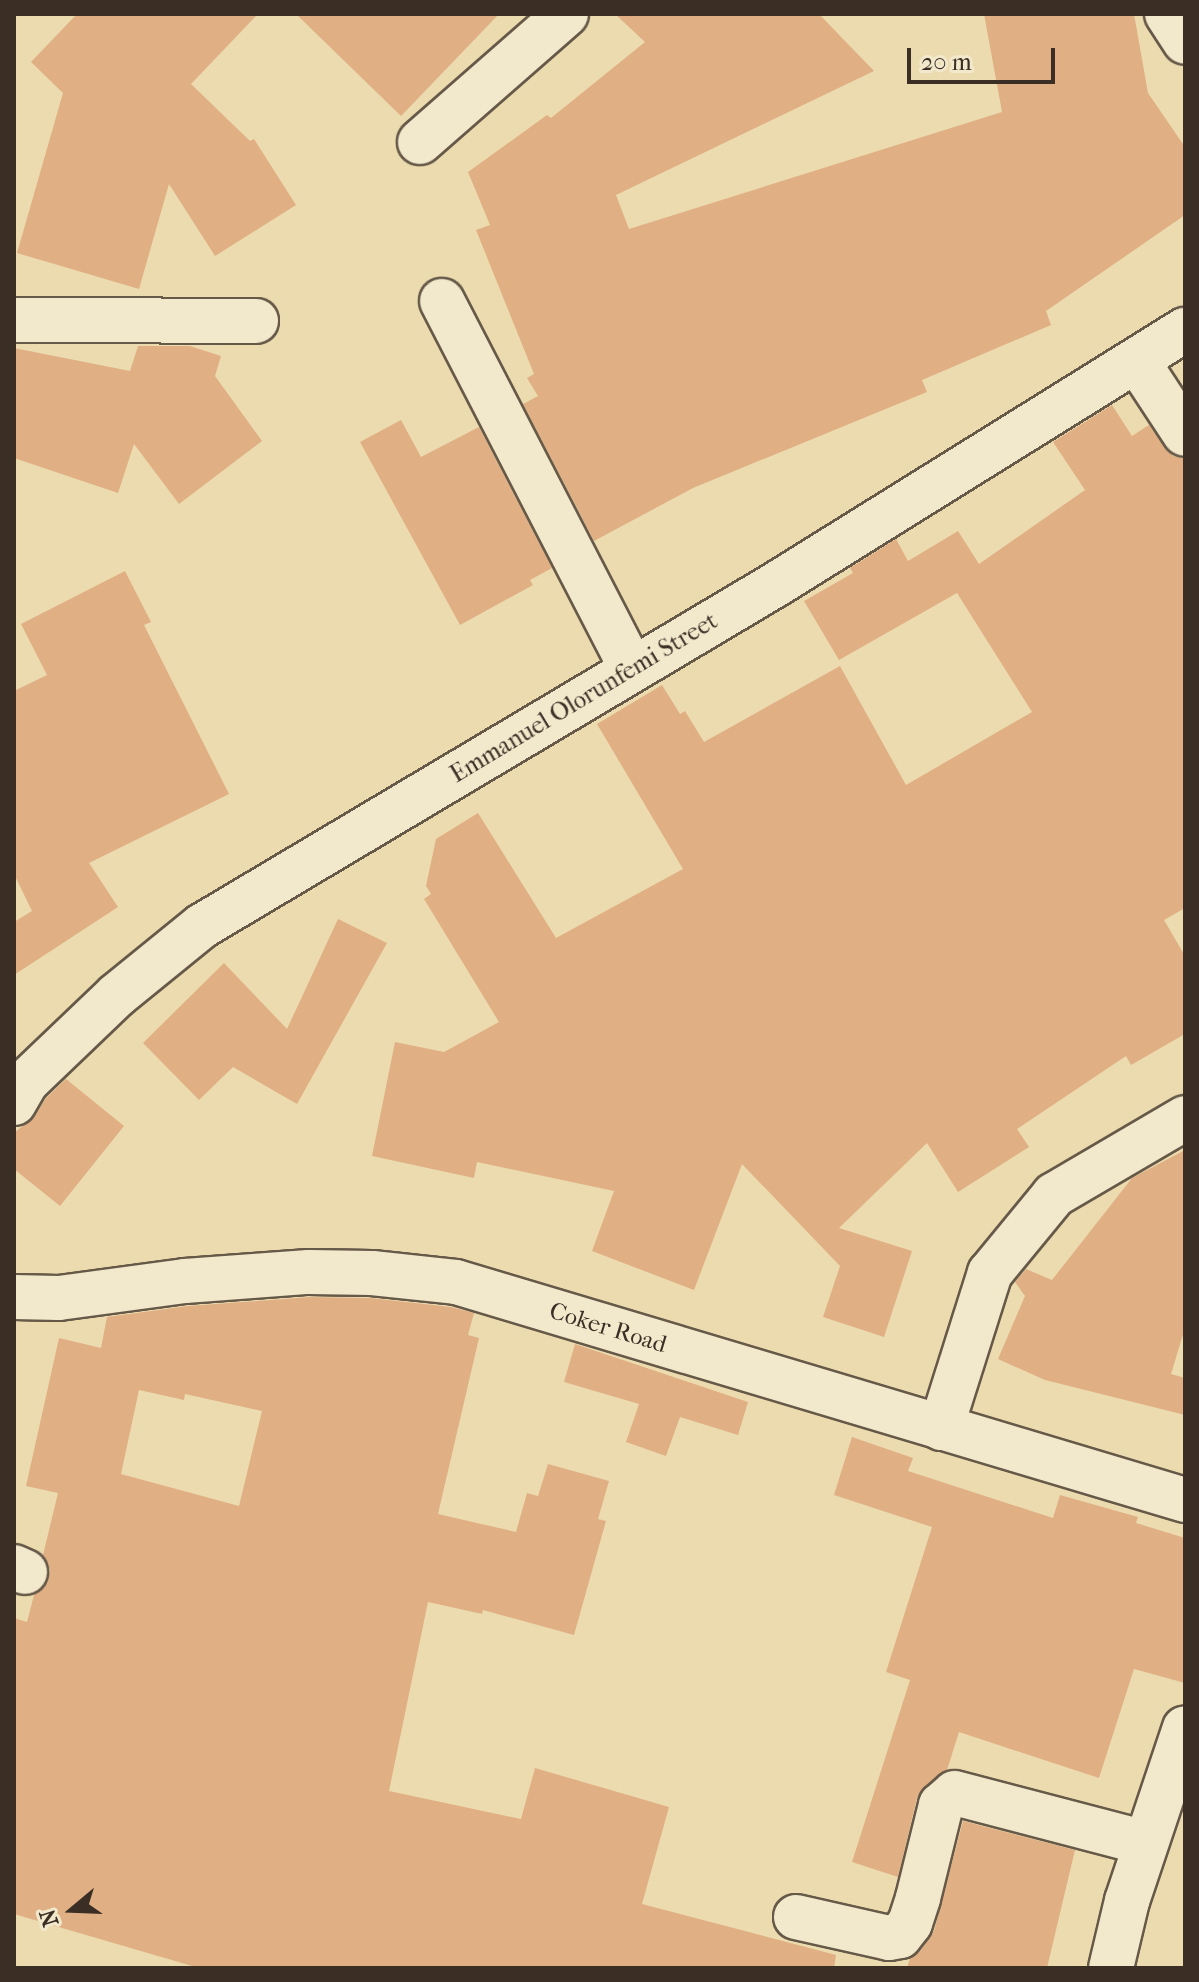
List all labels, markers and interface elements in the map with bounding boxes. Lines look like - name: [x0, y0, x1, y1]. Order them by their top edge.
- scale bar: [911, 32, 1059, 82]
- text: 20 m: [921, 48, 972, 76]
- street label: Emmanuel Olorunfemi Street: [445, 607, 723, 789]
- street label: Coker Road: [546, 1297, 670, 1359]
- north arrow: [32, 1870, 112, 1950]
- text: N: [34, 1906, 64, 1930]

